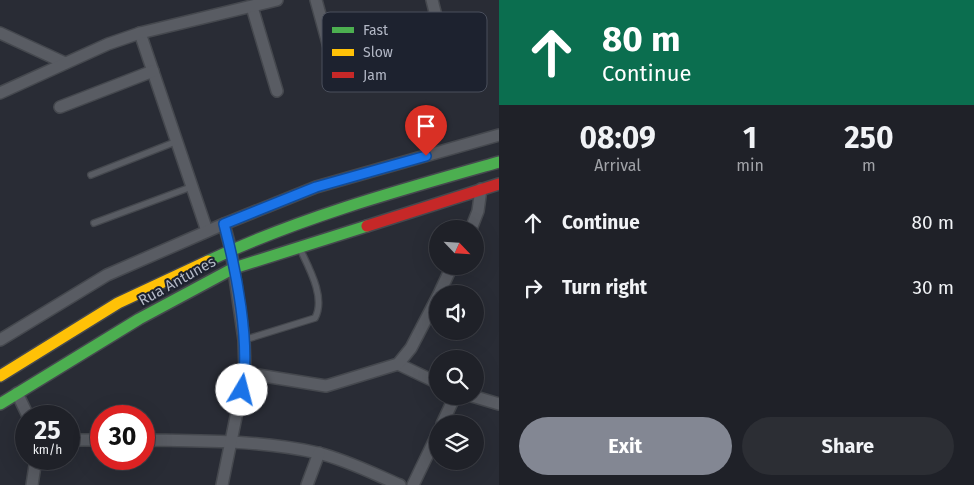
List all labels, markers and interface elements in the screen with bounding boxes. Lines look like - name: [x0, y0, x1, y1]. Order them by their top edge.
- legend: [322, 12, 487, 92]
- text: 80 m: [602, 18, 681, 60]
- icon: ahead: [519, 20, 584, 85]
- text: Fast: [363, 22, 389, 39]
- text: Slow: [363, 44, 393, 61]
- text: Continue: [602, 60, 691, 87]
- text: Jam: [363, 67, 387, 84]
- pin: [405, 105, 447, 156]
- icon: arrive: [412, 112, 440, 140]
- text: 08:09: [580, 120, 656, 156]
- text: 1: [743, 120, 757, 156]
- text: 250: [844, 120, 893, 156]
- text: Arrival: [594, 156, 641, 175]
- text: min: [736, 156, 764, 175]
- text: m: [862, 156, 876, 175]
- icon: ahead: [519, 209, 547, 237]
- text: Continue: [562, 211, 640, 234]
- text: 80 m: [912, 211, 954, 234]
- north arrow: [429, 220, 484, 275]
- map controls: [429, 220, 484, 470]
- street label: Rua Antunes: [135, 252, 219, 310]
- icon: right: [519, 274, 547, 302]
- text: Turn right: [562, 276, 647, 299]
- text: 30 m: [913, 276, 954, 299]
- button: sound: [429, 285, 484, 340]
- button: search: [429, 350, 484, 405]
- position arrow: [215, 363, 267, 415]
- speed limit sign: 30: [90, 405, 155, 470]
- button: layers: [429, 415, 484, 470]
- text: 25: [34, 416, 61, 446]
- button: Exit: [519, 417, 732, 475]
- button: Share: [742, 417, 954, 475]
- text: km/h: [33, 443, 62, 457]

